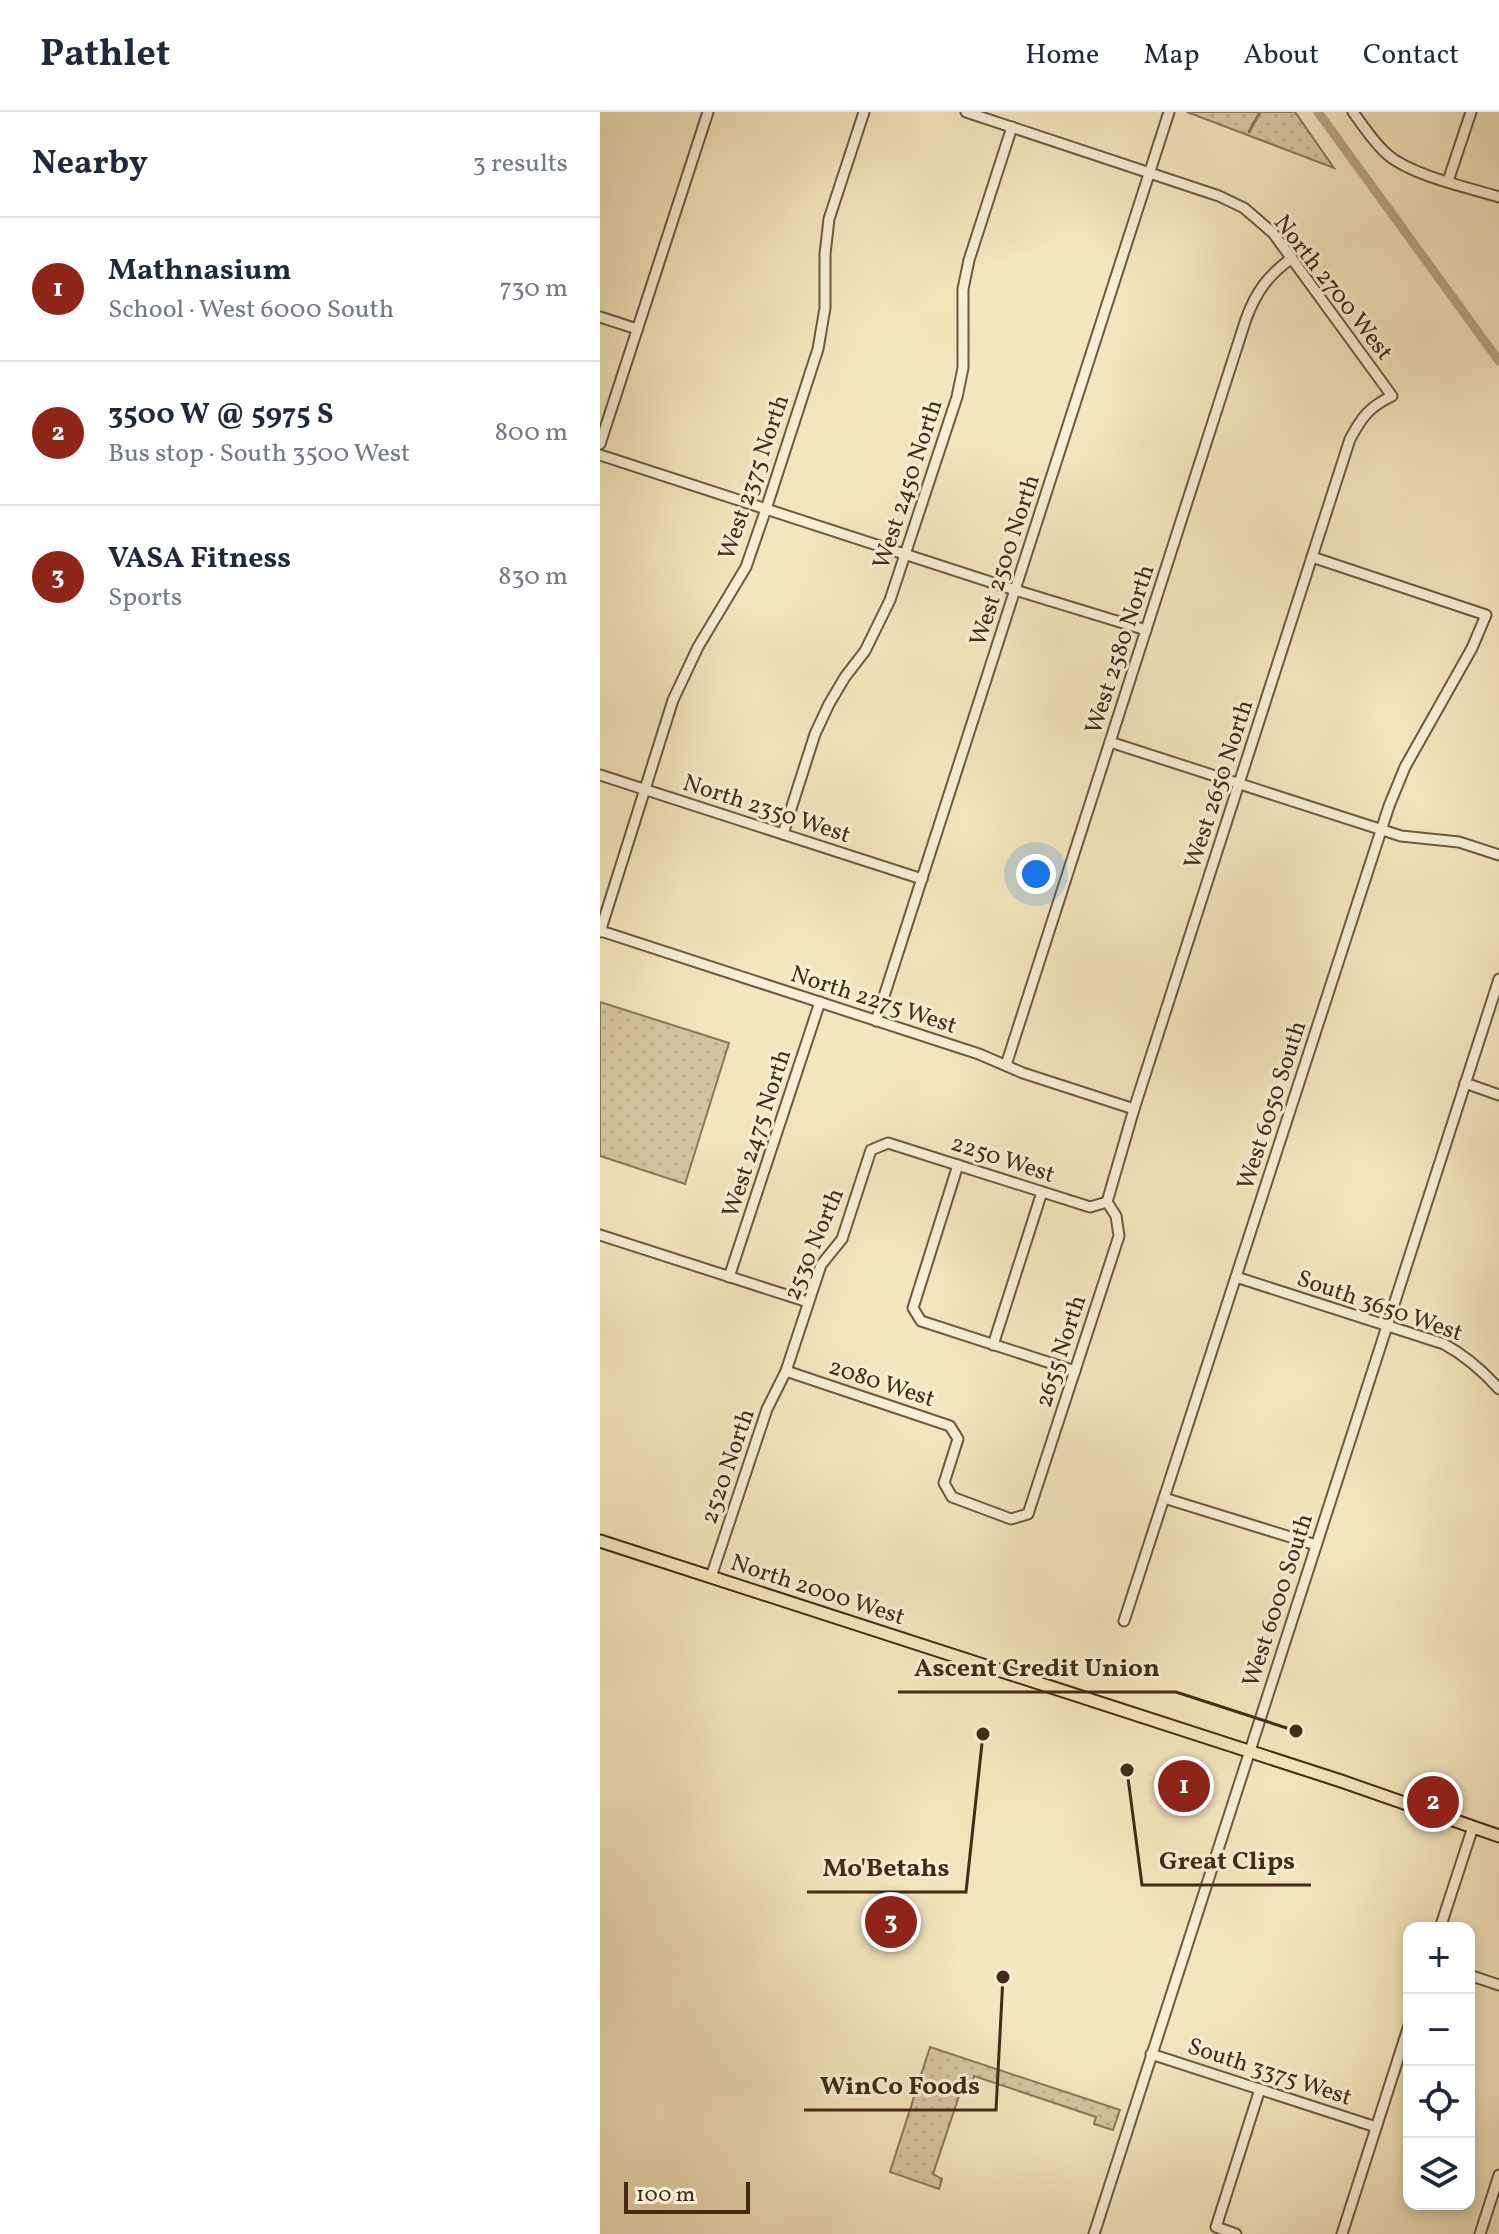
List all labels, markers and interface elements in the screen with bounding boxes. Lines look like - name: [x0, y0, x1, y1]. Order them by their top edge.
- text: Pathlet: [40, 29, 170, 82]
- text: Home: [1025, 36, 1099, 75]
- text: Map: [1143, 36, 1199, 75]
- text: About: [1243, 36, 1319, 75]
- text: Contact: [1363, 36, 1459, 75]
- text: Nearby: [32, 141, 148, 188]
- text: 3 results: [472, 146, 568, 182]
- street label: North 2700 West: [1265, 208, 1400, 368]
- text: Mathnasium: [108, 250, 291, 292]
- text: 1: [53, 271, 63, 307]
- text: 730 m: [500, 271, 568, 307]
- text: School · West 6000 South: [108, 292, 394, 328]
- street label: West 2375 North: [711, 390, 799, 565]
- text: 3500 W @ 5975 S: [108, 394, 334, 436]
- street label: West 2450 North: [865, 395, 952, 574]
- text: 2: [51, 415, 65, 451]
- text: 800 m: [495, 415, 568, 451]
- text: Bus stop · South 3500 West: [108, 436, 410, 472]
- street label: West 2500 North: [962, 470, 1050, 651]
- text: VASA Fitness: [108, 538, 291, 580]
- text: 3: [51, 559, 65, 595]
- text: 830 m: [498, 559, 568, 595]
- street label: West 2580 North: [1078, 561, 1164, 739]
- text: Sports: [108, 580, 182, 616]
- street label: West 2650 North: [1177, 696, 1263, 873]
- street label: North 2350 West: [678, 767, 855, 853]
- your location: [1016, 854, 1056, 894]
- street label: North 2275 West: [786, 958, 961, 1044]
- street label: West 6050 South: [1230, 1017, 1316, 1195]
- street label: West 2475 North: [715, 1045, 801, 1222]
- street label: 2250 West: [946, 1127, 1059, 1193]
- street label: 2530 North: [776, 1183, 854, 1306]
- street label: South 3650 West: [1292, 1263, 1467, 1351]
- street label: 2655 North: [1028, 1291, 1096, 1412]
- street label: 2080 West: [824, 1351, 939, 1417]
- street label: 2520 North: [693, 1405, 764, 1529]
- street label: West 6000 South: [1235, 1510, 1323, 1692]
- street label: North 2000 West: [726, 1547, 909, 1635]
- callout: Ascent Credit Union: [898, 1642, 1176, 1692]
- text: Ascent Credit Union: [914, 1651, 1160, 1687]
- pin: 1: [1158, 1756, 1210, 1816]
- pin: 2: [1407, 1772, 1459, 1832]
- callout: Great Clips: [1142, 1835, 1311, 1885]
- callout: Mo'Betahs: [807, 1842, 966, 1892]
- text: Great Clips: [1159, 1844, 1295, 1880]
- text: Mo'Betahs: [823, 1851, 949, 1887]
- pin: 3: [865, 1892, 917, 1952]
- map controls: [1403, 1922, 1475, 2210]
- button: +: [1403, 1922, 1475, 1994]
- button: −: [1403, 1994, 1475, 2066]
- street label: South 3375 West: [1183, 2030, 1356, 2115]
- callout: WinCo Foods: [804, 2060, 996, 2110]
- button: locate: [1403, 2066, 1475, 2138]
- text: WinCo Foods: [820, 2069, 980, 2105]
- button: layers: [1403, 2138, 1475, 2210]
- scale bar: [624, 2178, 750, 2214]
- text: 100 m: [636, 2180, 695, 2211]

